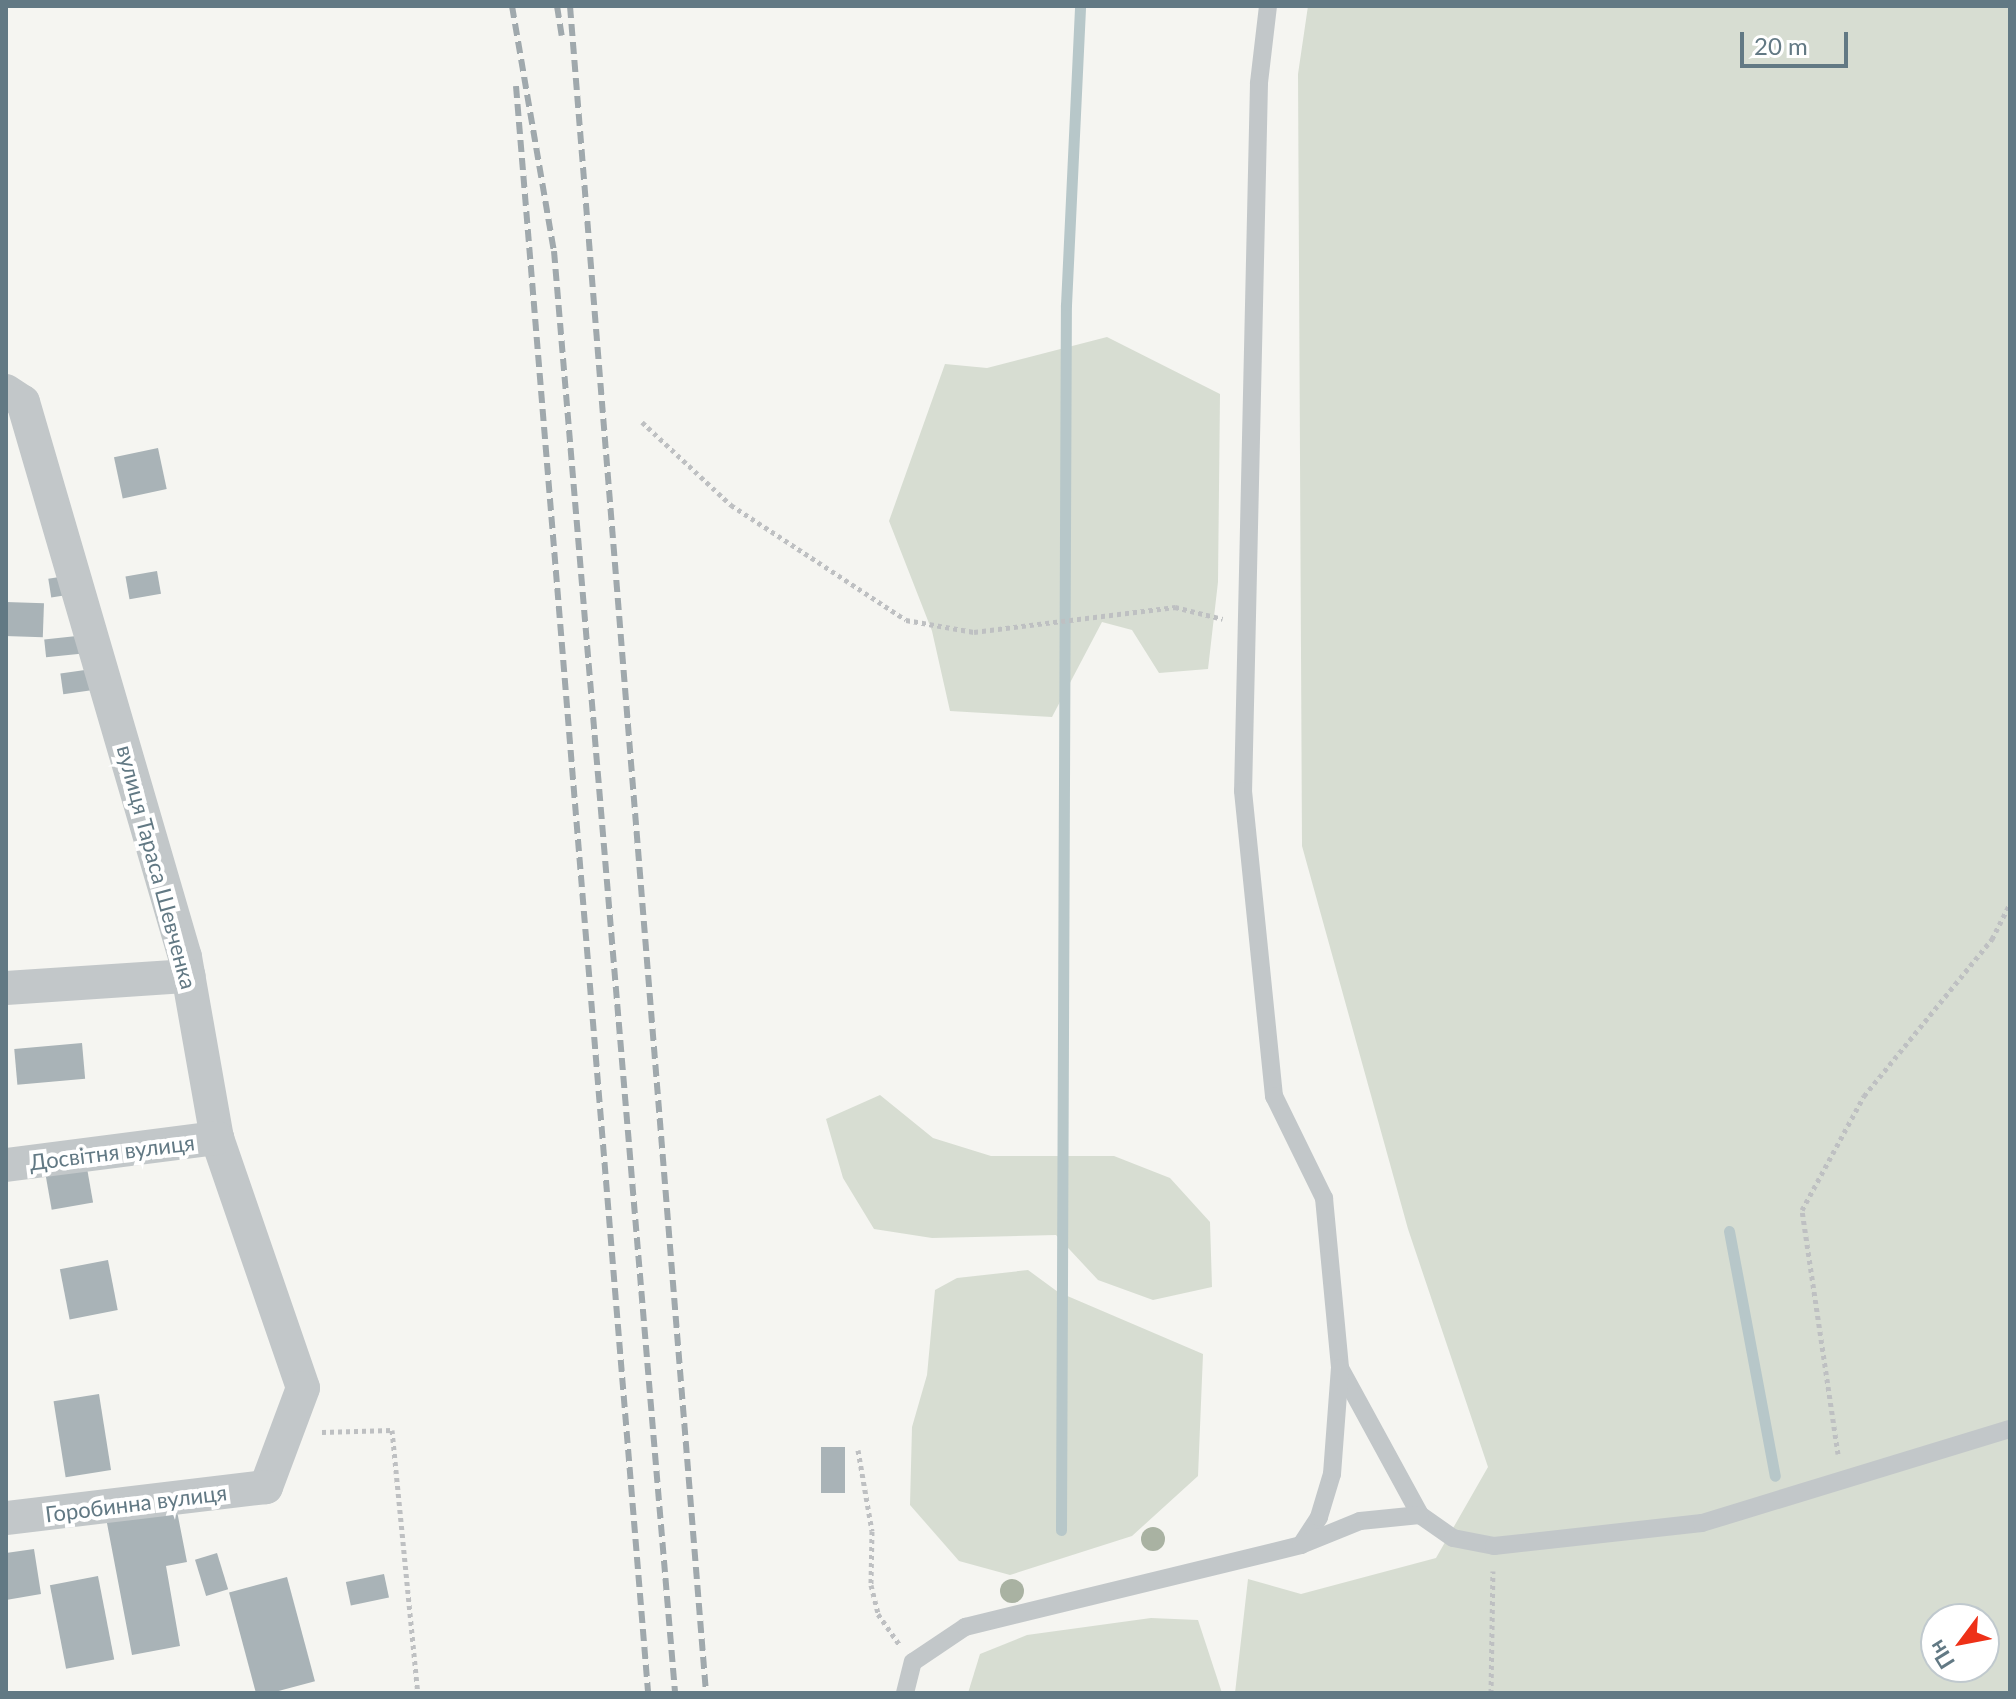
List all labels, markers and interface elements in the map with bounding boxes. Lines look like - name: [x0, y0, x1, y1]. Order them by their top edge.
- scale bar: [1744, 16, 1852, 66]
- text: 20 m: [1754, 31, 1808, 60]
- street label: вулиця Тараса Шевченка: [112, 742, 202, 992]
- street label: Досвітня вулиця: [28, 1129, 196, 1175]
- street label: Горобинна вулиця: [44, 1479, 228, 1527]
- north arrow: [1920, 1603, 2000, 1683]
- text: Пн: [1922, 1636, 1960, 1674]

